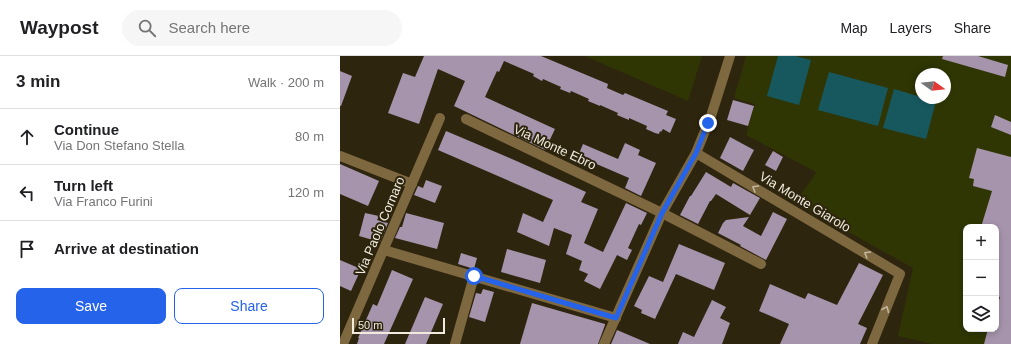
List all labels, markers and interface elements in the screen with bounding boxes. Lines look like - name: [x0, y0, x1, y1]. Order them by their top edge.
- search box: [122, 10, 402, 46]
- text: Waypost: [20, 17, 98, 38]
- icon: search: [136, 17, 158, 39]
- text: Search here: [168, 19, 250, 36]
- text: Map: [840, 20, 868, 36]
- text: Layers: [890, 20, 932, 36]
- text: Share: [954, 20, 991, 36]
- north arrow: [915, 68, 951, 104]
- text: 3 min: [16, 72, 60, 91]
- text: Walk · 200 m: [248, 75, 324, 90]
- route end: [699, 114, 717, 132]
- text: Continue: [54, 121, 119, 138]
- street label: Via Monte Ebro: [511, 121, 599, 173]
- icon: ahead: [16, 126, 38, 148]
- text: 80 m: [295, 129, 324, 144]
- text: Via Don Stefano Stella: [54, 138, 185, 153]
- street label: Via Monte Giarolo: [757, 169, 853, 235]
- street label: Via Paolo Cornaro: [352, 174, 408, 278]
- text: Turn left: [54, 177, 113, 194]
- icon: left: [16, 182, 38, 204]
- text: 120 m: [288, 185, 324, 200]
- one-way arrow: [752, 185, 759, 192]
- text: Via Franco Furini: [54, 194, 153, 209]
- map controls: [963, 224, 999, 332]
- button: +: [963, 224, 999, 260]
- icon: arrive: [16, 238, 38, 260]
- text: Arrive at destination: [54, 240, 199, 257]
- one-way arrow: [864, 251, 871, 258]
- button: −: [963, 260, 999, 296]
- route start: [465, 267, 483, 285]
- button: Save: [16, 288, 166, 324]
- button: Share: [174, 288, 324, 324]
- button: layers: [963, 296, 999, 332]
- one-way arrow: [882, 305, 890, 312]
- scale bar: [352, 316, 445, 335]
- text: 50 m: [358, 319, 382, 331]

